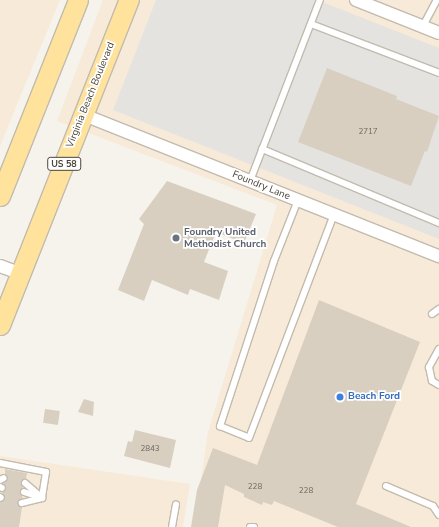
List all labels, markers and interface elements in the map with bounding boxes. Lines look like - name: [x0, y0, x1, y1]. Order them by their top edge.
- street label: Virginia Beach Boulevard: [64, 40, 118, 150]
- house number: 2717: [358, 127, 378, 137]
- road number: US 58: [47, 157, 81, 171]
- street label: Foundry Lane: [230, 169, 292, 203]
- place label: Foundry United Methodist Church: [184, 226, 266, 250]
- marker: Foundry United Methodist Church: [171, 233, 181, 243]
- place label: Beach Ford: [348, 391, 400, 403]
- marker: Beach Ford: [335, 392, 345, 402]
- house number: 2843: [140, 444, 160, 454]
- house number: 228: [248, 482, 262, 492]
- house number: 228: [299, 486, 313, 496]

